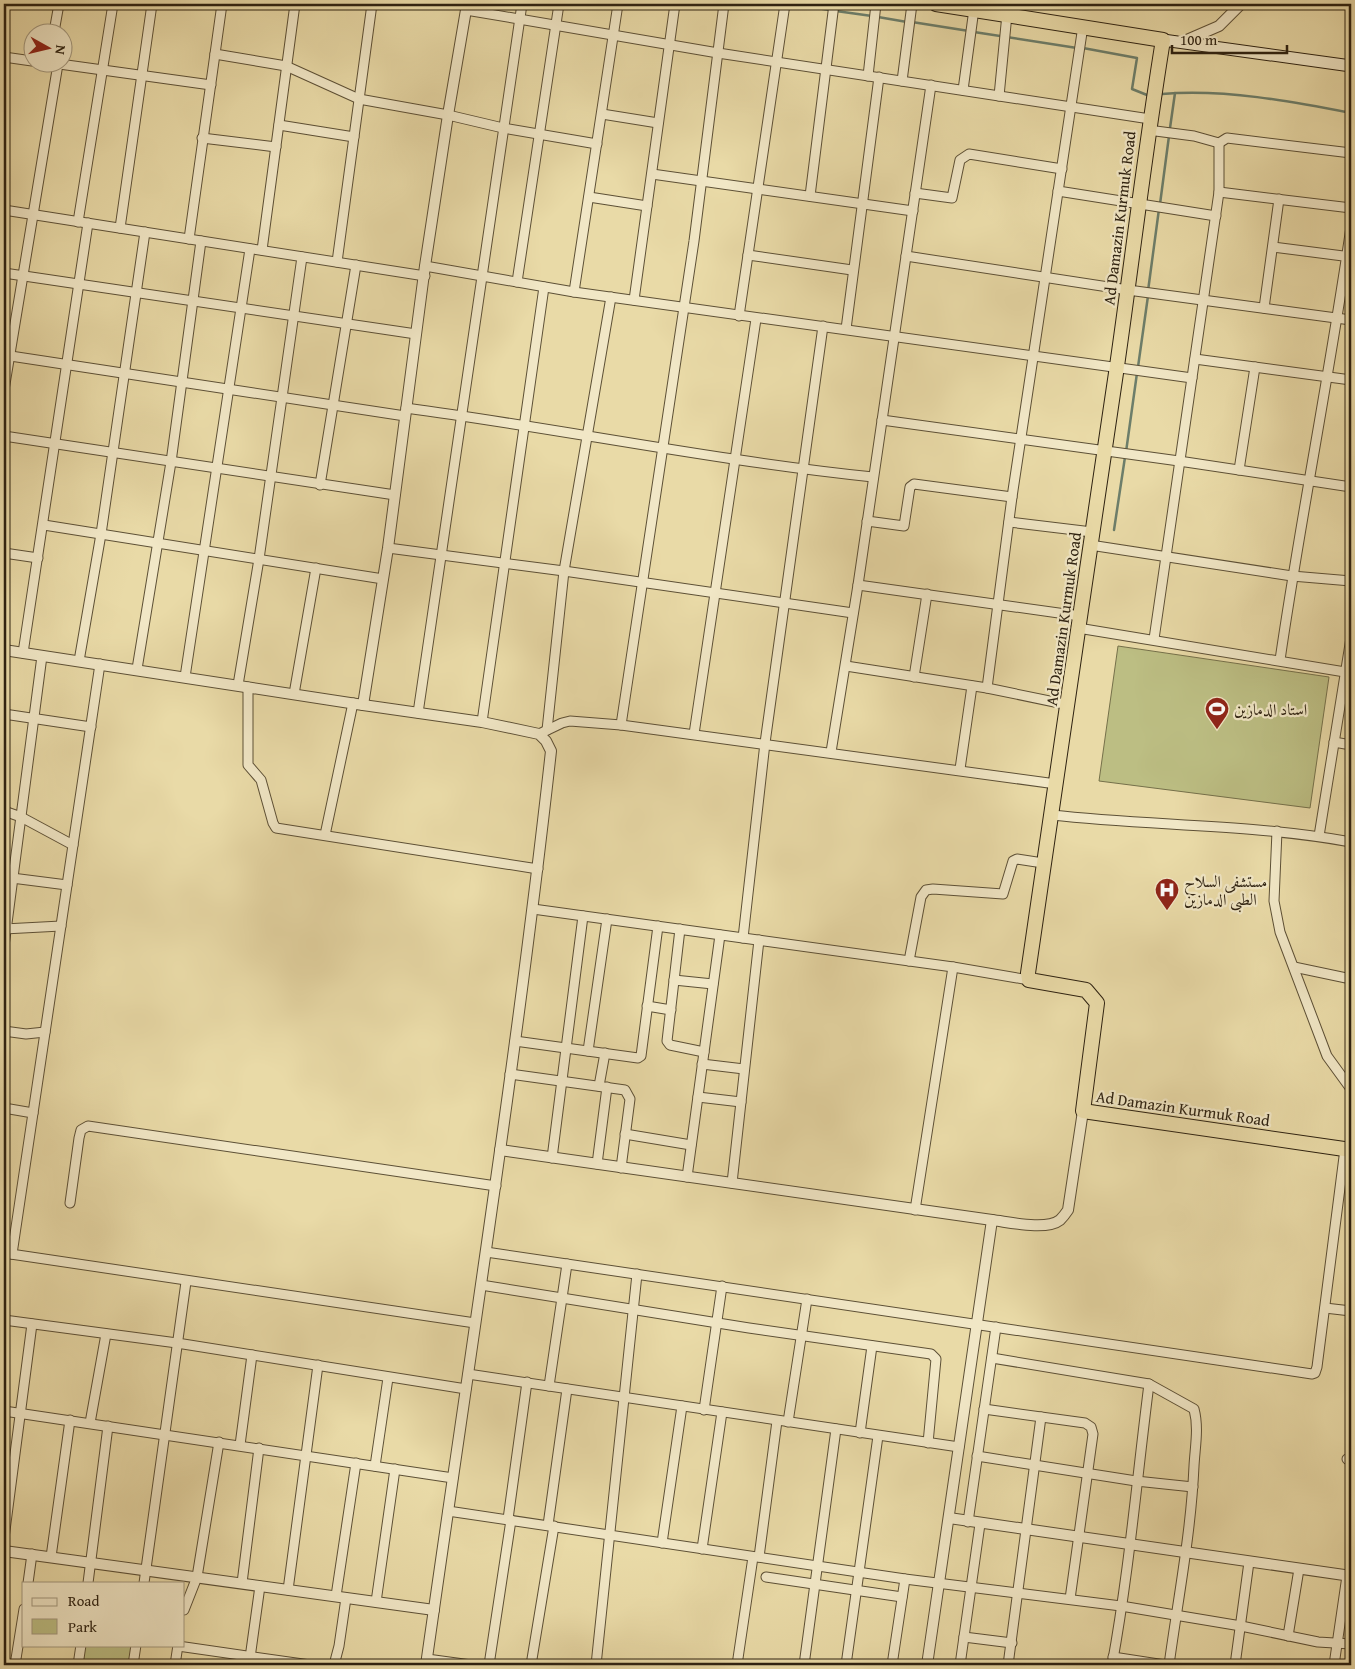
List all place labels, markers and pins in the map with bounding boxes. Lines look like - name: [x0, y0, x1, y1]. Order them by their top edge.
- sports icon: استاد الدمازين: [1204, 696, 1230, 730]
- place label: استاد الدمازين: [1234, 697, 1307, 721]
- place label: مستشفى السلاح الطبى الدمازين: [1184, 869, 1267, 913]
- hospital icon: مستشفى السلاح الطبى الدمازين: [1154, 877, 1180, 911]

